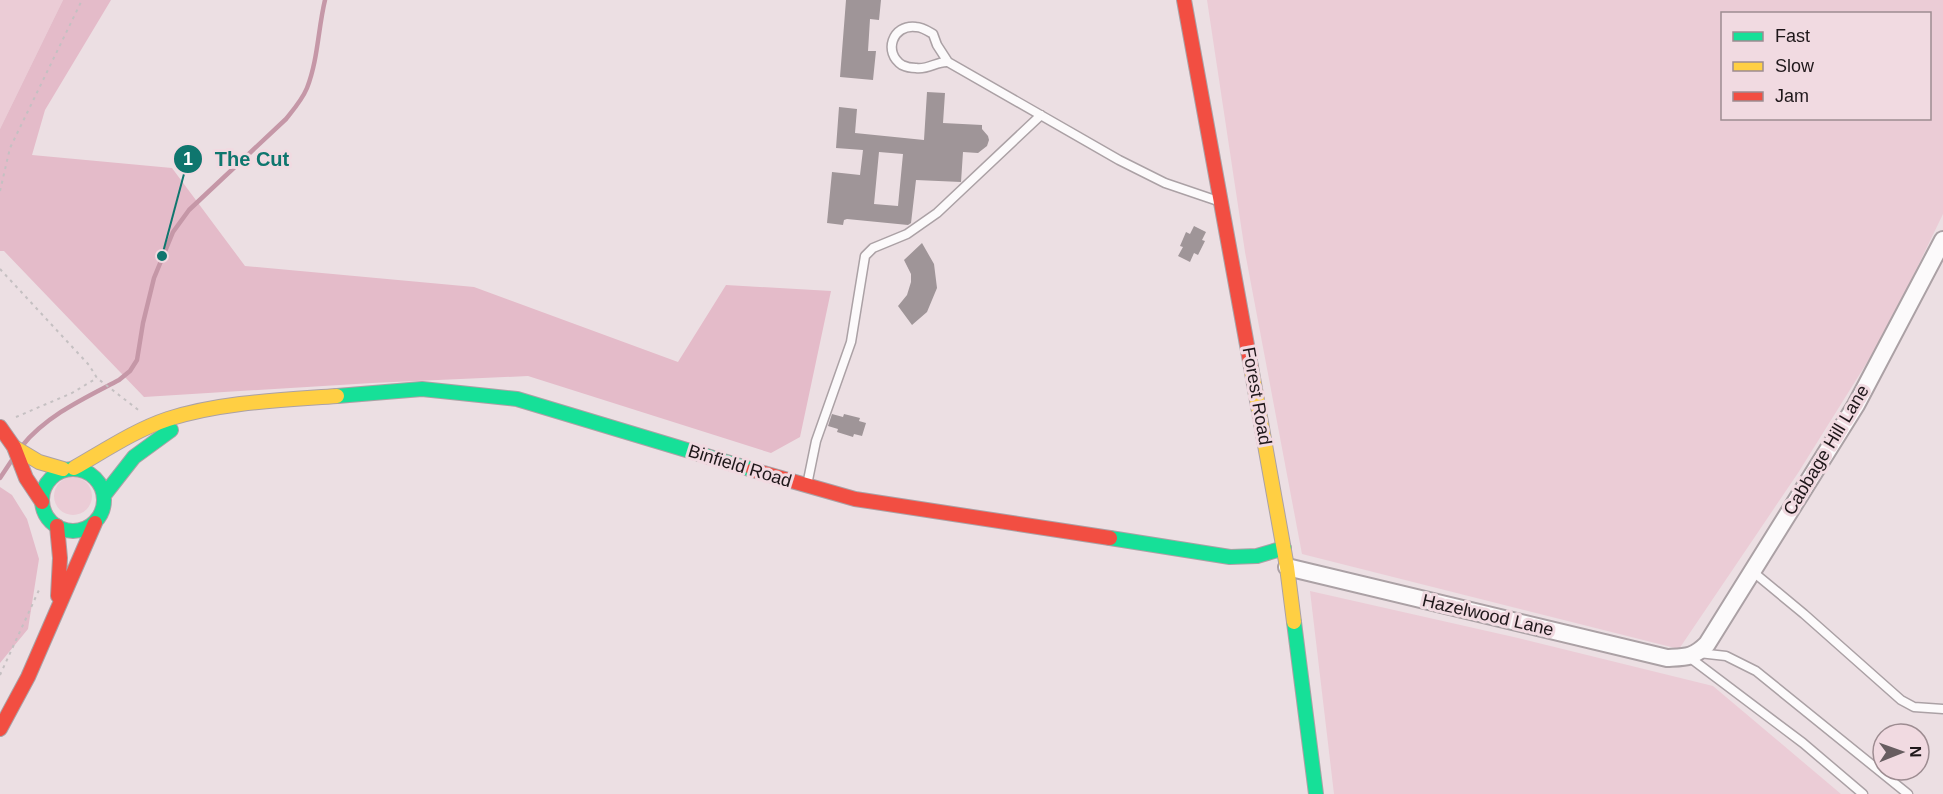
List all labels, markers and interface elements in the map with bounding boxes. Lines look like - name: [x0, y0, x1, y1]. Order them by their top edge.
- legend: [1721, 12, 1931, 120]
- text: Fast: [1775, 26, 1810, 46]
- text: Slow: [1775, 56, 1815, 76]
- text: Jam: [1775, 86, 1809, 106]
- callout: The Cut: [173, 140, 301, 178]
- text: The Cut: [215, 148, 290, 170]
- text: 1: [183, 149, 193, 169]
- street label: Forest Road: [1239, 345, 1275, 447]
- street label: Cabbage Hill Lane: [1779, 381, 1873, 519]
- street label: Binfield Road: [686, 441, 794, 491]
- street label: Hazelwood Lane: [1420, 590, 1556, 640]
- north arrow: [1871, 722, 1931, 782]
- text: N: [1907, 746, 1924, 758]

